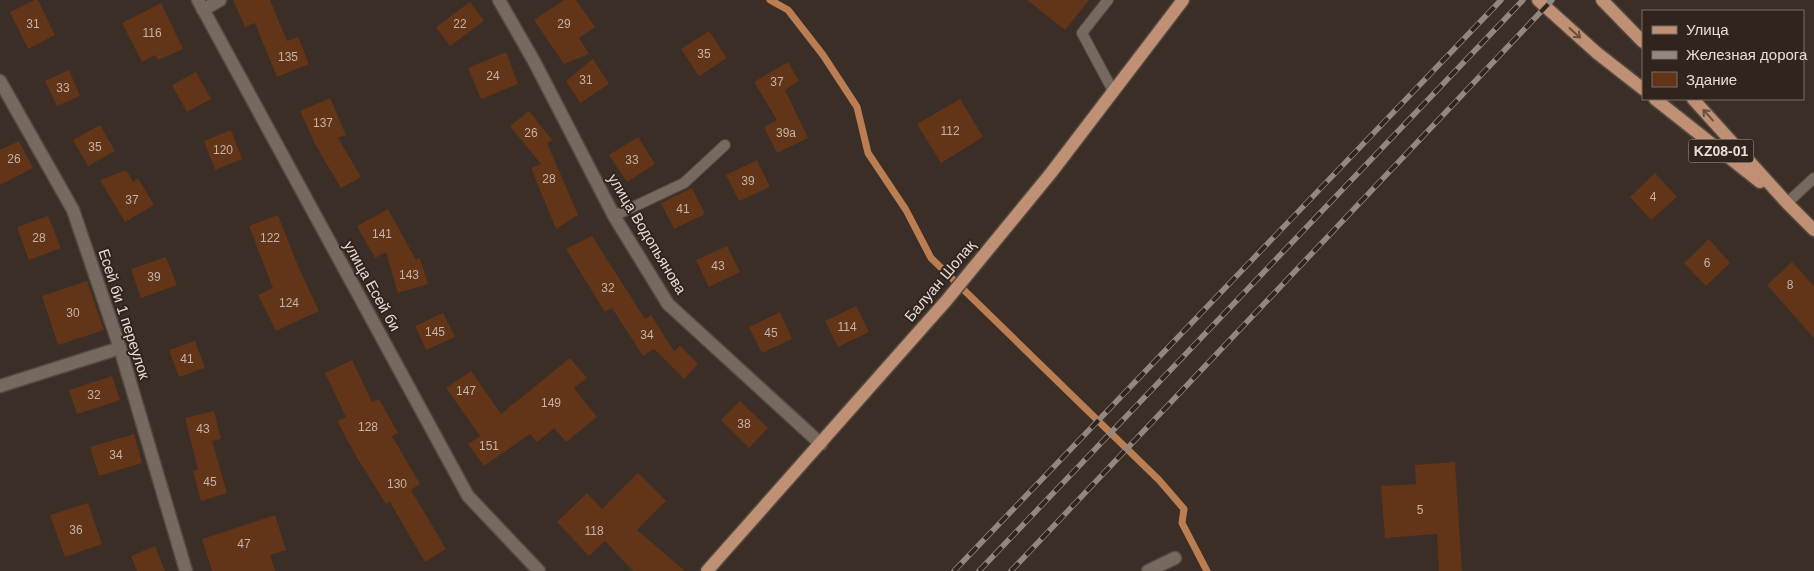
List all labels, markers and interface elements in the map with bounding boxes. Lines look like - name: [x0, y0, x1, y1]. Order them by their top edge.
- legend: [1642, 10, 1804, 100]
- house number: 31: [26, 17, 40, 31]
- house number: 22: [453, 17, 467, 31]
- house number: 29: [557, 17, 571, 31]
- text: Улица: [1686, 21, 1729, 38]
- house number: 116: [142, 26, 162, 40]
- one-way arrow: [1568, 27, 1581, 39]
- text: Железная дорога: [1686, 46, 1808, 63]
- house number: 35: [697, 47, 711, 61]
- house number: 135: [278, 50, 298, 64]
- house number: 24: [486, 69, 500, 83]
- text: Здание: [1686, 71, 1737, 88]
- house number: 31: [579, 73, 593, 87]
- house number: 37: [770, 75, 784, 89]
- house number: 33: [56, 81, 70, 95]
- one-way arrow: [1702, 108, 1714, 121]
- house number: 137: [313, 116, 333, 130]
- house number: 112: [940, 124, 960, 138]
- house number: 26: [524, 126, 538, 140]
- house number: 39а: [776, 126, 796, 140]
- house number: 35: [88, 140, 102, 154]
- road number: KZ08-01: [1688, 140, 1754, 162]
- house number: 120: [213, 143, 233, 157]
- house number: 26: [7, 152, 21, 166]
- house number: 33: [625, 153, 639, 167]
- street label: улица Водопьянова: [605, 171, 690, 298]
- house number: 28: [542, 172, 556, 186]
- house number: 39: [741, 174, 755, 188]
- house number: 4: [1650, 190, 1657, 204]
- house number: 37: [125, 193, 139, 207]
- house number: 41: [676, 202, 690, 216]
- house number: 141: [372, 227, 392, 241]
- house number: 28: [32, 231, 46, 245]
- house number: 122: [260, 231, 280, 245]
- street label: Балуан Шолақ: [901, 236, 979, 325]
- street label: улица Есей би: [341, 238, 404, 334]
- street label: Есей би 1 переулок: [95, 247, 154, 381]
- house number: 6: [1704, 256, 1711, 270]
- house number: 43: [711, 259, 725, 273]
- house number: 143: [399, 268, 419, 282]
- house number: 39: [147, 270, 161, 284]
- house number: 8: [1787, 278, 1794, 292]
- house number: 32: [601, 281, 615, 295]
- house number: 124: [279, 296, 299, 310]
- house number: 30: [66, 306, 80, 320]
- house number: 114: [837, 320, 857, 334]
- house number: 145: [425, 325, 445, 339]
- house number: 45: [764, 326, 778, 340]
- house number: 34: [640, 328, 654, 342]
- house number: 41: [180, 352, 194, 366]
- house number: 147: [456, 384, 476, 398]
- house number: 32: [87, 388, 101, 402]
- house number: 149: [541, 396, 561, 410]
- house number: 38: [737, 417, 751, 431]
- house number: 128: [358, 420, 378, 434]
- house number: 43: [196, 422, 210, 436]
- house number: 151: [479, 439, 499, 453]
- house number: 34: [109, 448, 123, 462]
- house number: 45: [203, 475, 217, 489]
- house number: 130: [387, 477, 407, 491]
- house number: 5: [1417, 503, 1424, 517]
- house number: 36: [69, 523, 83, 537]
- house number: 118: [584, 524, 604, 538]
- house number: 47: [237, 537, 251, 551]

